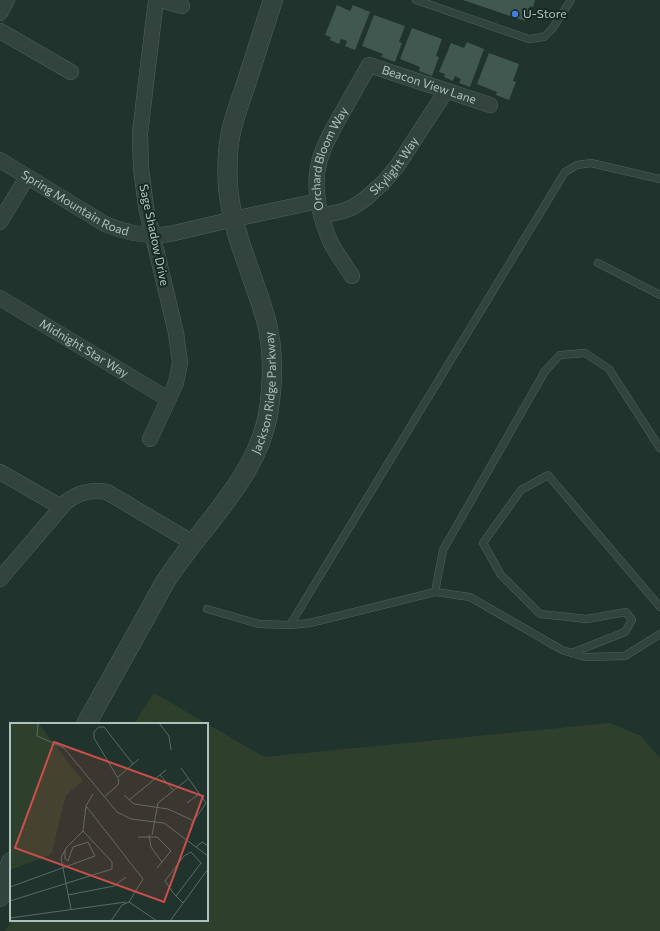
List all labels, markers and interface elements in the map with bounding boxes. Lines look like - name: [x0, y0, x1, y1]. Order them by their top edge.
- place label: U-Store: [523, 6, 567, 20]
- marker: U-Store: [510, 9, 520, 19]
- street label: Beacon View Lane: [380, 62, 478, 106]
- street label: Orchard Bloom Way: [308, 104, 350, 212]
- street label: Skylight Way: [366, 134, 420, 197]
- street label: Spring Mountain Road: [19, 167, 131, 238]
- street label: Sage Shadow Drive: [137, 183, 173, 287]
- street label: Midnight Star Way: [37, 316, 132, 380]
- street label: Jackson Ridge Parkway: [248, 331, 278, 456]
- inset map: [10, 723, 208, 921]

